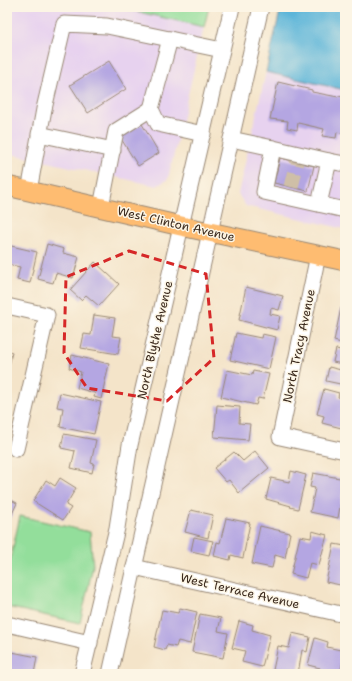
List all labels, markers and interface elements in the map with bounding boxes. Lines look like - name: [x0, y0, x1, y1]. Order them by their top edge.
- street label: West Clinton Avenue: [116, 203, 236, 245]
- street label: North Blythe Avenue: [134, 279, 176, 401]
- street label: North Tracy Avenue: [279, 288, 319, 404]
- street label: West Terrace Avenue: [179, 569, 301, 613]

